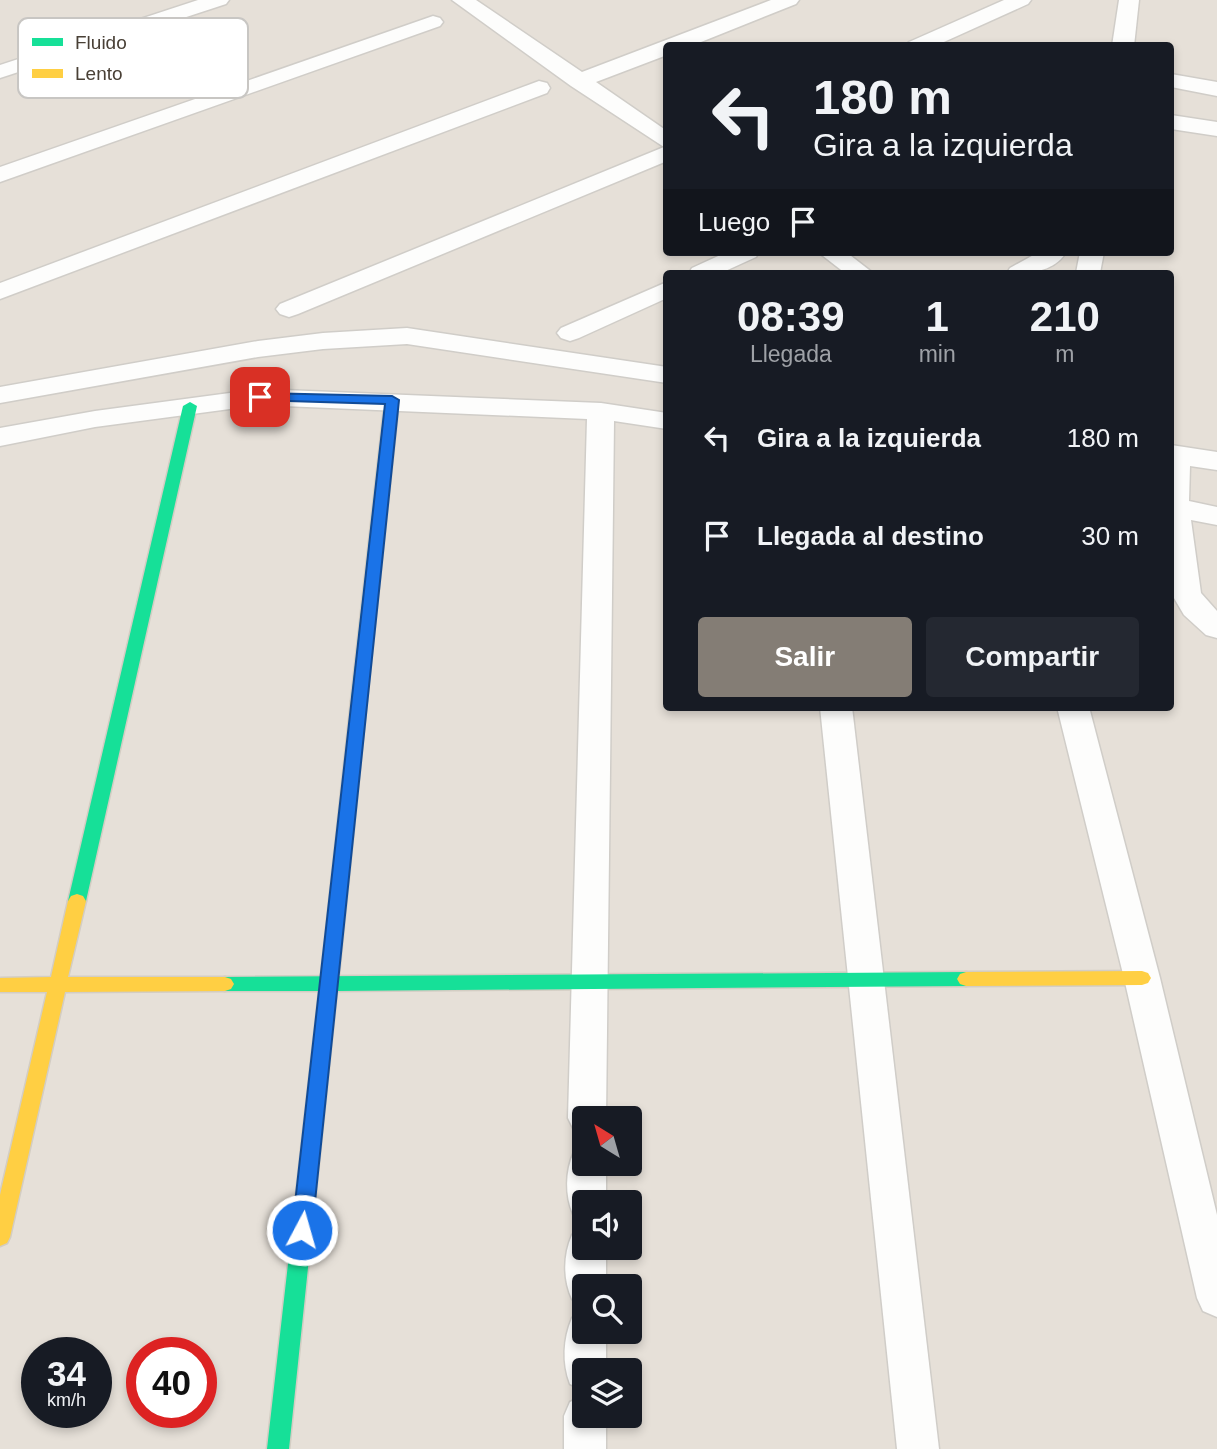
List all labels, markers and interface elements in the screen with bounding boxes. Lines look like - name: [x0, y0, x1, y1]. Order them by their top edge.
- legend: [18, 18, 248, 98]
- text: Fluido: [75, 32, 127, 53]
- text: Lento: [75, 63, 123, 84]
- icon: left: [698, 70, 789, 161]
- text: 180 m: [813, 70, 952, 124]
- text: Gira a la izquierda: [813, 127, 1073, 163]
- icon: arrive: [784, 203, 822, 241]
- text: Luego: [698, 207, 770, 237]
- text: 08:39: [737, 293, 845, 340]
- text: 1: [925, 293, 949, 340]
- text: 210: [1030, 293, 1100, 340]
- text: Llegada: [750, 341, 832, 367]
- text: min: [919, 341, 956, 367]
- text: m: [1055, 341, 1074, 367]
- pin: [230, 367, 290, 427]
- icon: arrive: [241, 378, 279, 416]
- icon: left: [698, 419, 736, 457]
- text: Gira a la izquierda: [757, 423, 981, 453]
- text: 180 m: [1067, 423, 1139, 453]
- icon: arrive: [698, 517, 736, 555]
- text: Llegada al destino: [757, 521, 984, 551]
- text: 30 m: [1081, 521, 1139, 551]
- button: Salir: [698, 617, 912, 697]
- button: Compartir: [926, 617, 1139, 697]
- north arrow: [572, 1106, 642, 1176]
- map controls: [572, 1106, 642, 1428]
- button: sound: [572, 1190, 642, 1260]
- position arrow: [265, 1193, 339, 1267]
- button: search: [572, 1274, 642, 1344]
- speed limit sign: 40: [126, 1337, 217, 1428]
- text: 34: [47, 1354, 86, 1393]
- button: layers: [572, 1358, 642, 1428]
- text: km/h: [47, 1390, 86, 1410]

